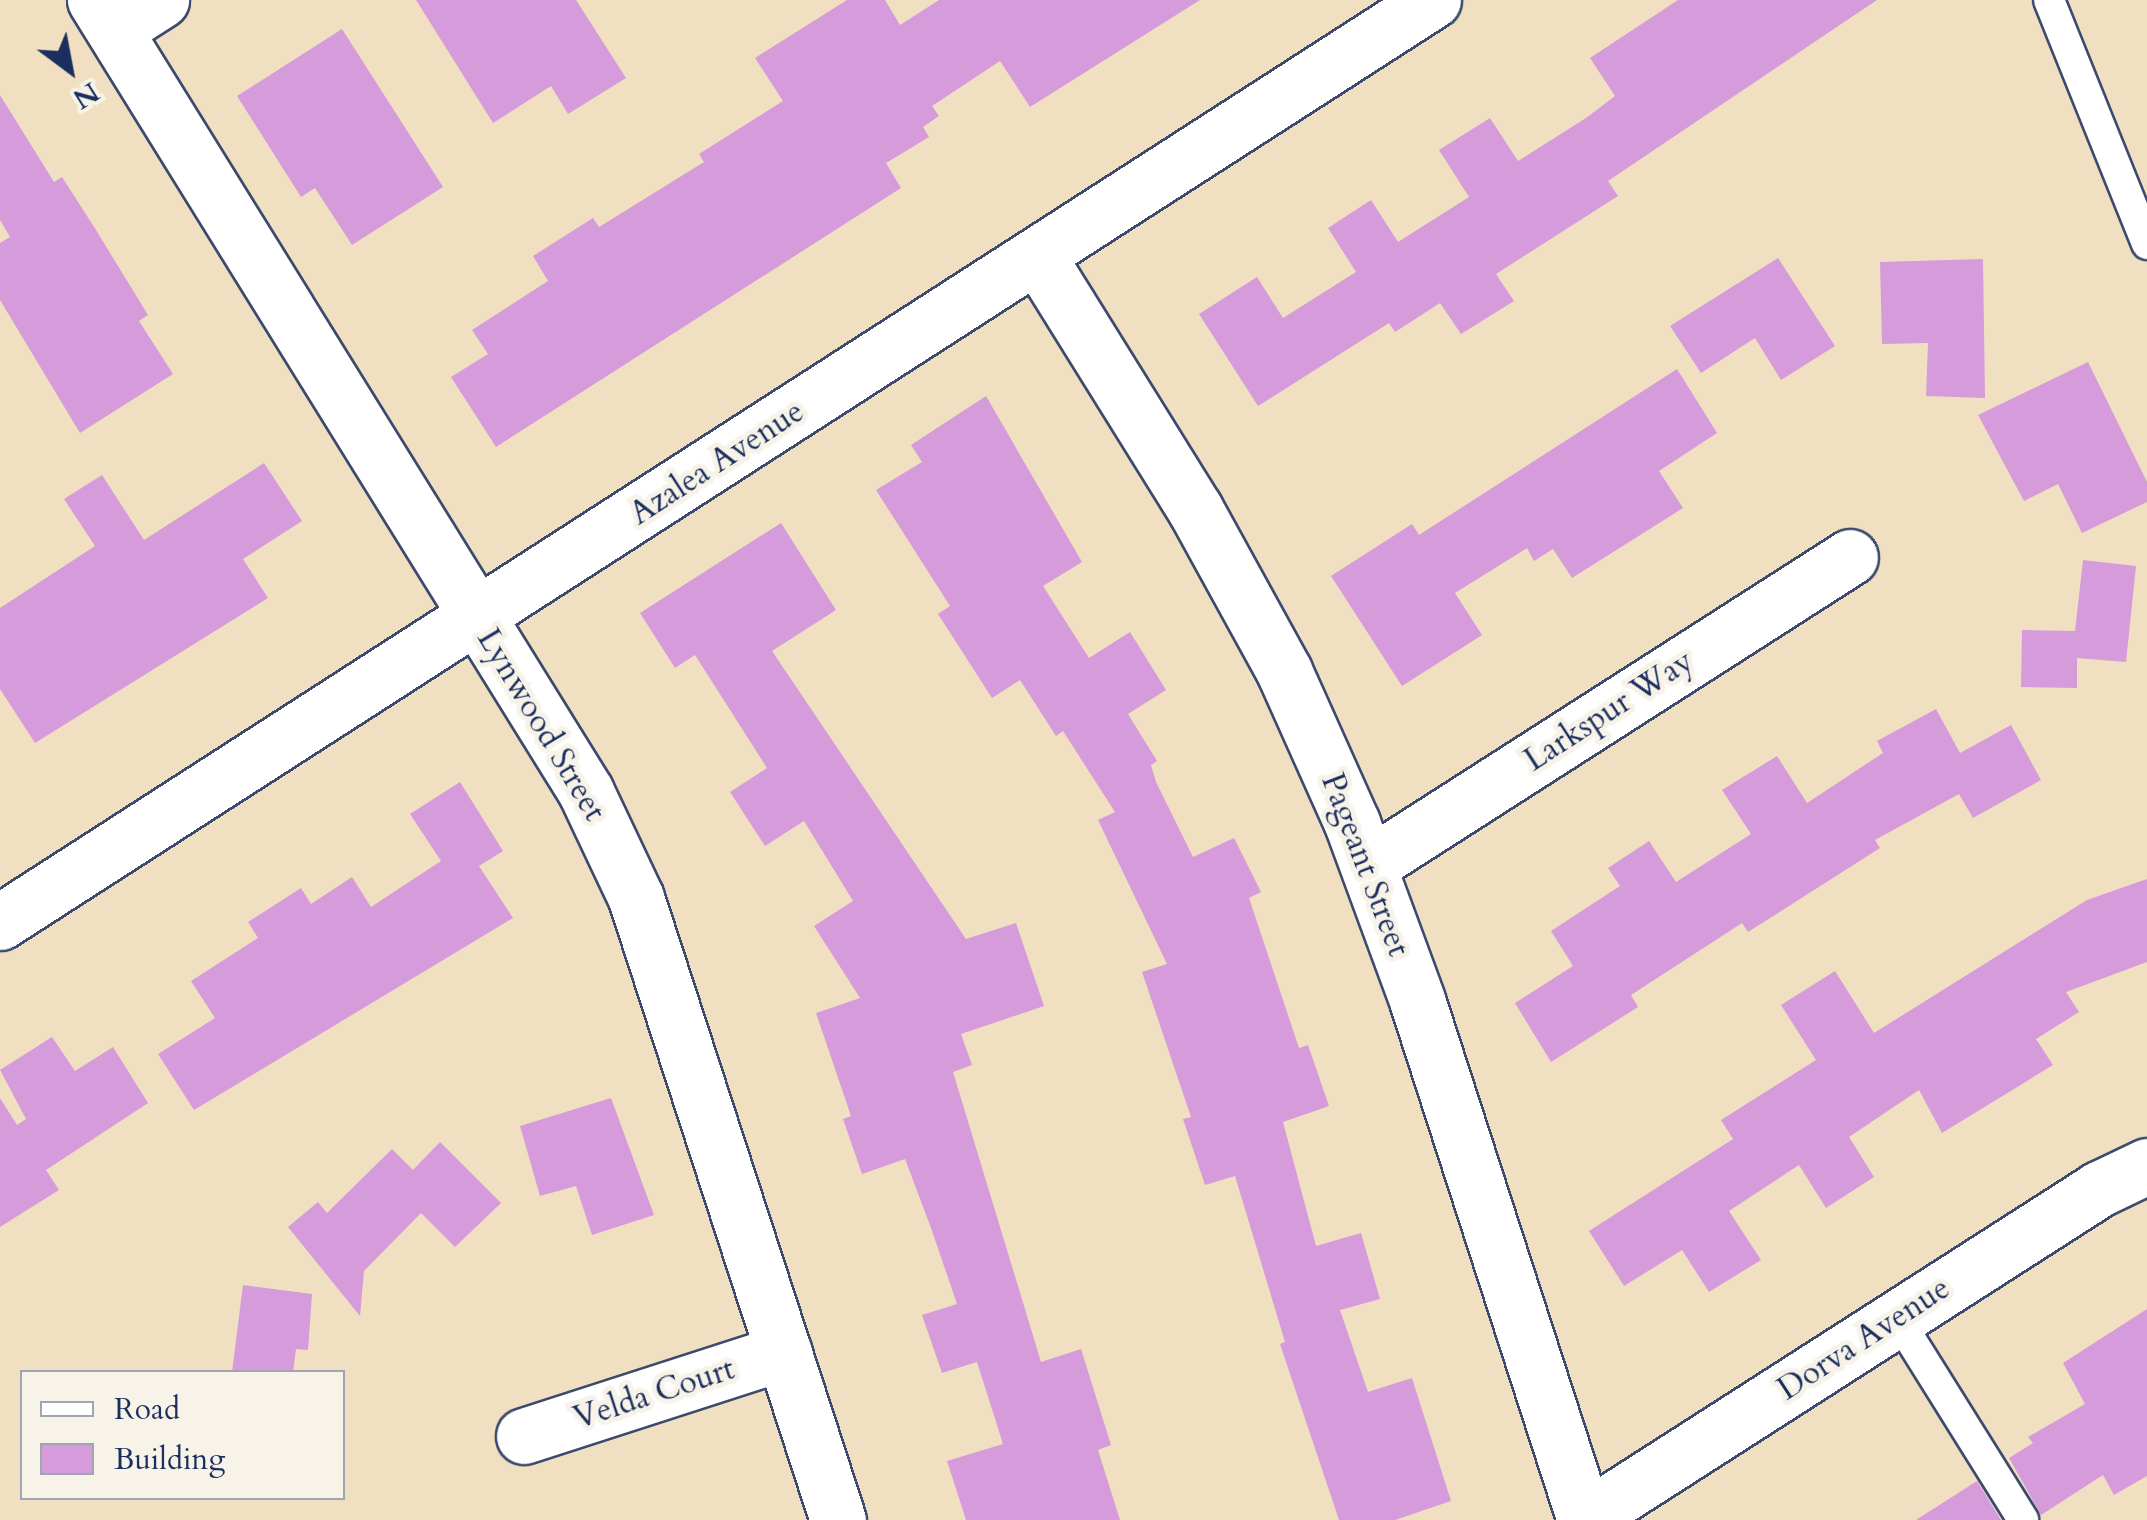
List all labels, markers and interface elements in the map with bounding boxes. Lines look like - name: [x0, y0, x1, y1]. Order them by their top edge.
- north arrow: [20, 20, 120, 120]
- text: N: [66, 73, 106, 118]
- street label: Azalea Avenue: [623, 393, 811, 533]
- street label: Lynwood Street: [469, 622, 613, 828]
- street label: Larkspur Way: [1517, 642, 1701, 780]
- street label: Pageant Street: [1313, 768, 1417, 962]
- street label: Dorva Avenue: [1771, 1269, 1957, 1409]
- street label: Velda Court: [569, 1350, 739, 1438]
- legend: [20, 1370, 345, 1500]
- text: Road: [114, 1389, 180, 1430]
- text: Building: [114, 1439, 225, 1480]

